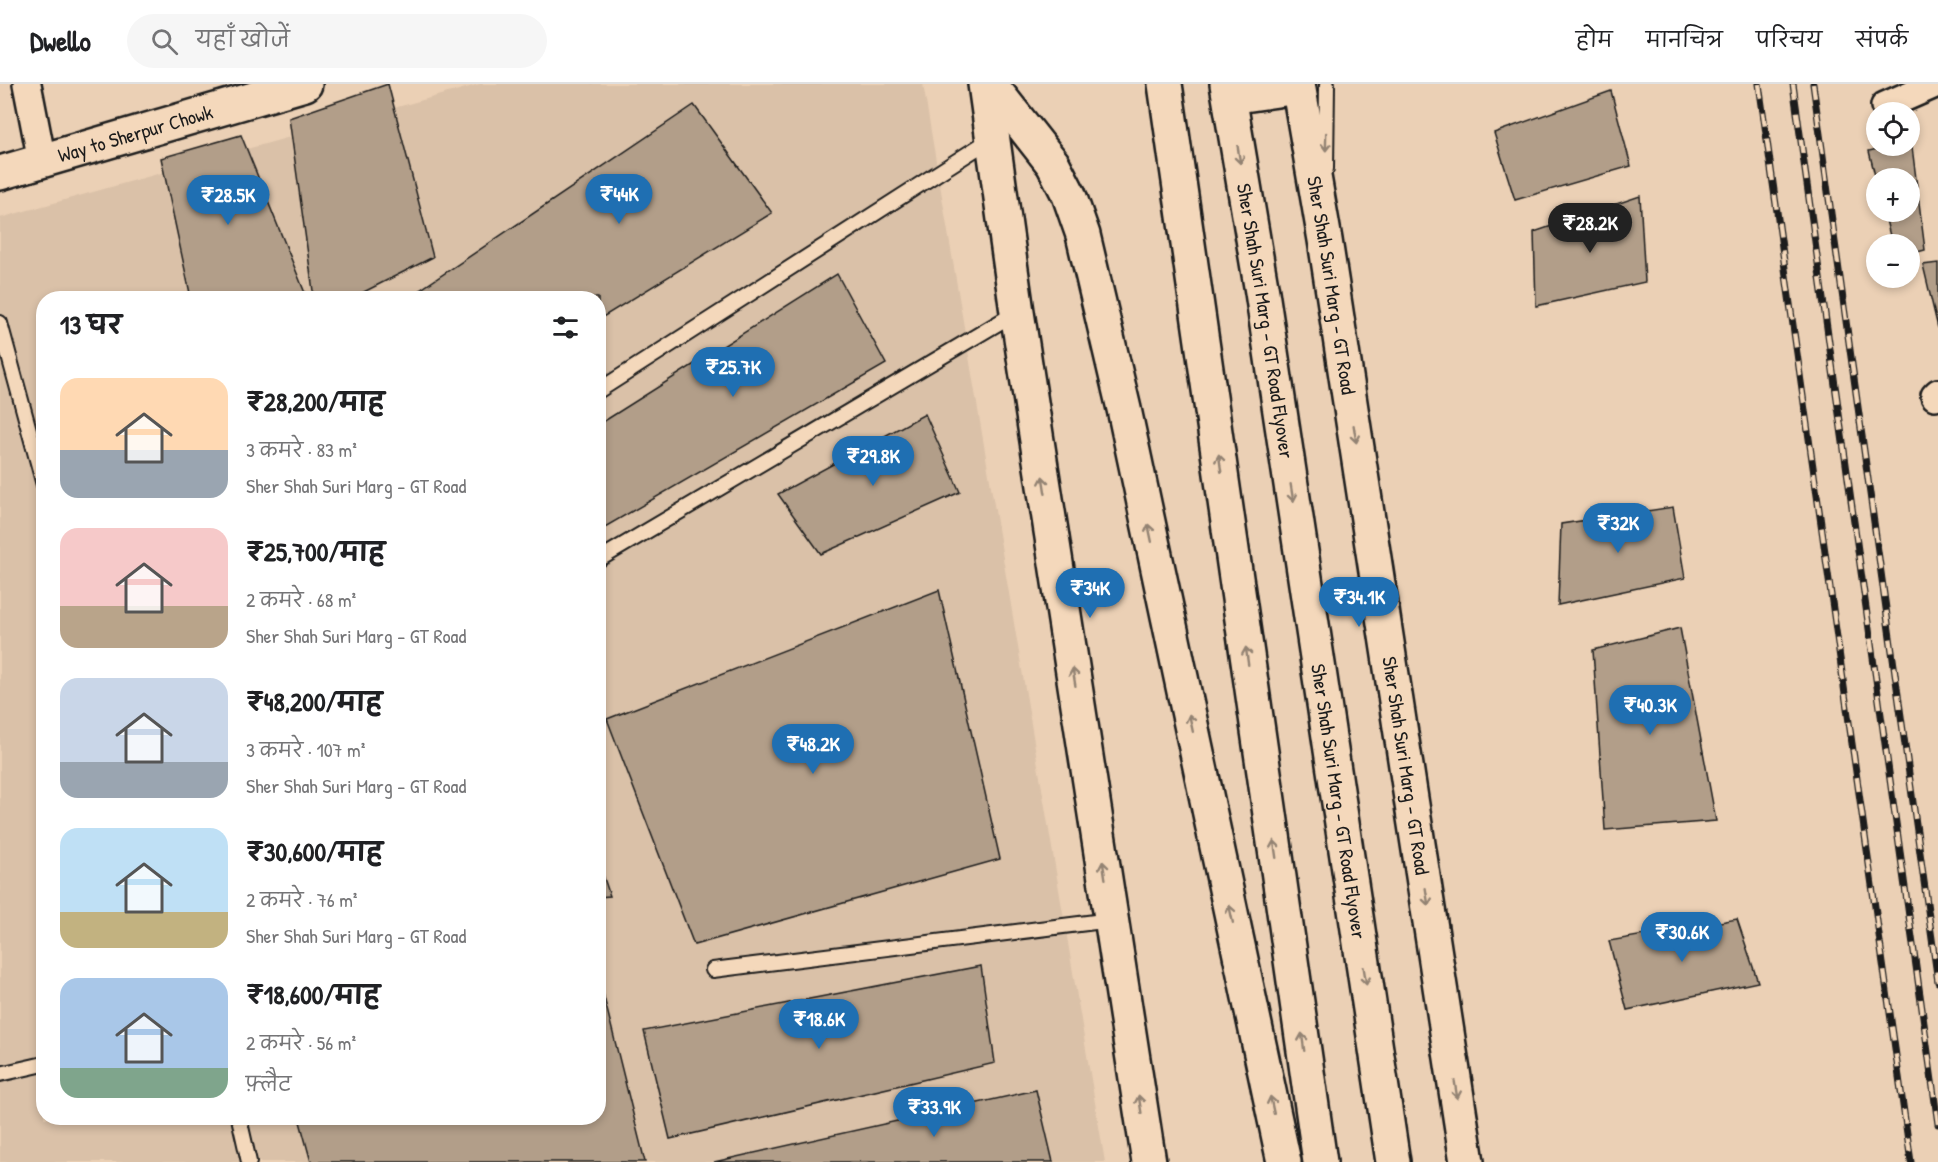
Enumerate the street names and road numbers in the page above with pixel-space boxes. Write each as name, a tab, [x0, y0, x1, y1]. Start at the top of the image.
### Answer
street label: Way to Sherpur Chowk	[55, 98, 216, 168]
street label: Sher Shah Suri Marg - GT Road	[1301, 174, 1363, 396]
street label: Sher Shah Suri Marg - GT Road Flyover	[1231, 181, 1301, 460]
street label: Sher Shah Suri Marg - GT Road	[1376, 654, 1437, 877]
street label: Sher Shah Suri Marg - GT Road Flyover	[1305, 662, 1373, 941]

